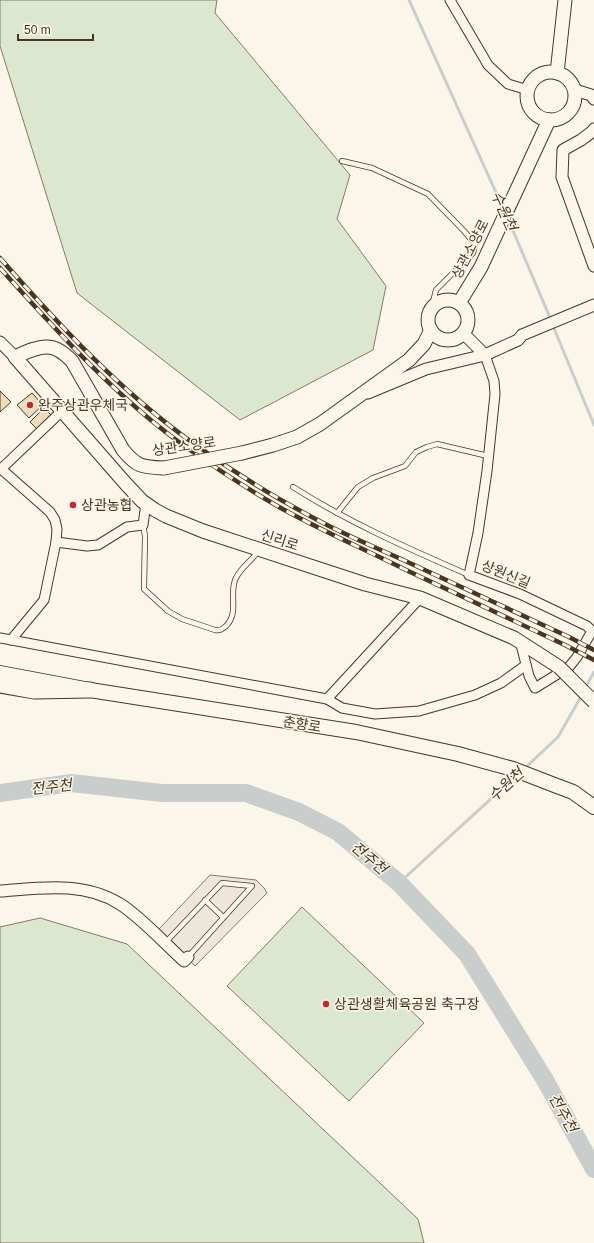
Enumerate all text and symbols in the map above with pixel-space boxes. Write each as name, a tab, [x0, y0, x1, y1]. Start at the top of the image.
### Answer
scale bar	[18, 16, 93, 42]
text: 50 m	[24, 23, 51, 37]
water label: 수원천	[488, 188, 522, 235]
street label: 상관소양로	[448, 217, 492, 281]
place label: 완주상관우체국	[38, 397, 128, 413]
marker: 완주상관우체국	[25, 400, 35, 410]
street label: 상관소양로	[151, 434, 217, 458]
place label: 상관농협	[81, 497, 133, 513]
marker: 상관농협	[68, 500, 78, 510]
street label: 신리로	[259, 526, 301, 554]
street label: 상원신길	[479, 557, 533, 591]
street label: 춘향로	[282, 713, 322, 735]
water label: 수원천	[485, 763, 528, 805]
water label: 전주천	[29, 776, 75, 797]
water label: 전주천	[348, 838, 392, 879]
place label: 상관생활체육공원 축구장	[334, 996, 480, 1012]
marker: 상관생활체육공원 축구장	[321, 999, 331, 1009]
water label: 전주천	[546, 1091, 582, 1137]

